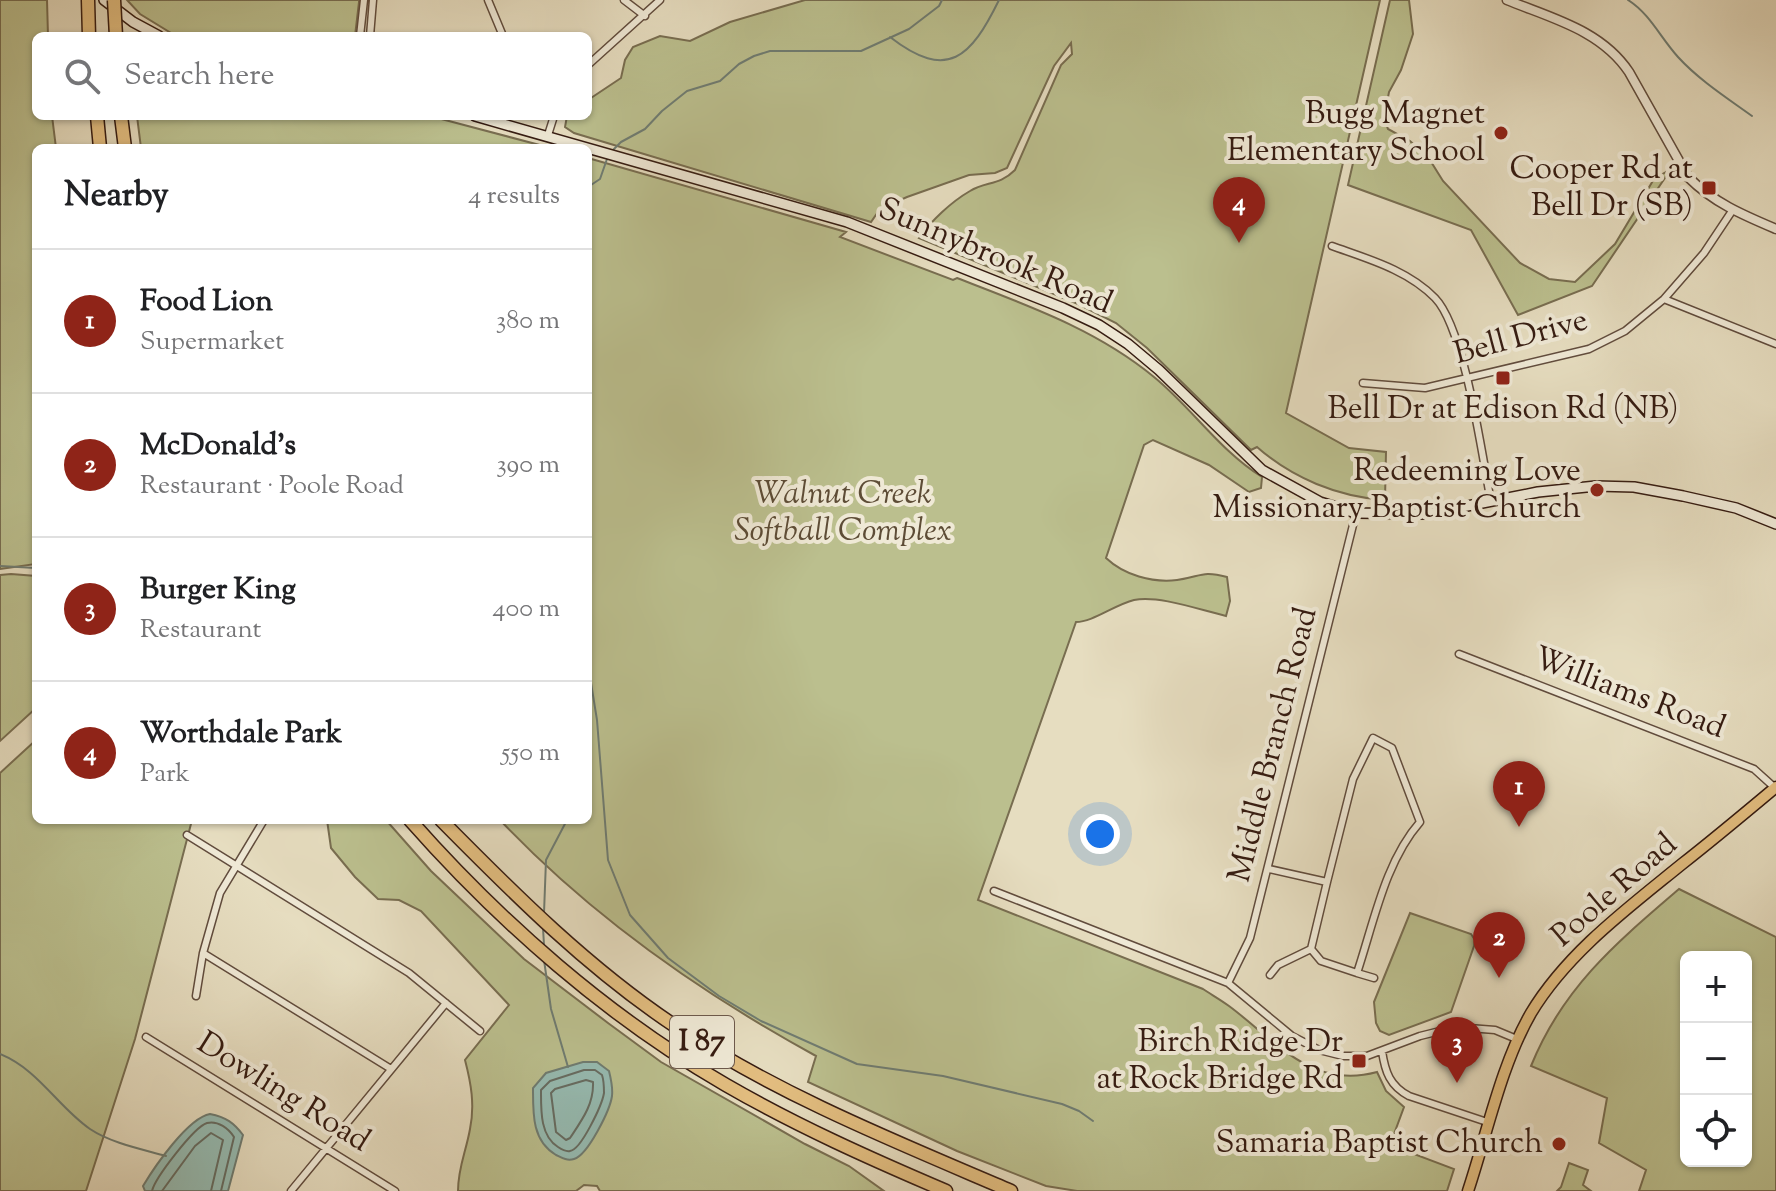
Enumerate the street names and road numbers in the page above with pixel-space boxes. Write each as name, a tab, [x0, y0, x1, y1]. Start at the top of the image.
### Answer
street label: Sunnybrook Road	[871, 187, 1119, 327]
street label: Bell Drive	[1449, 298, 1593, 378]
street label: Middle Branch Road	[1218, 603, 1330, 887]
street label: Williams Road	[1526, 636, 1732, 752]
street label: Poole Road	[1542, 823, 1688, 959]
road number: I 87	[670, 1016, 734, 1068]
street label: Dowling Road	[187, 1021, 379, 1165]

